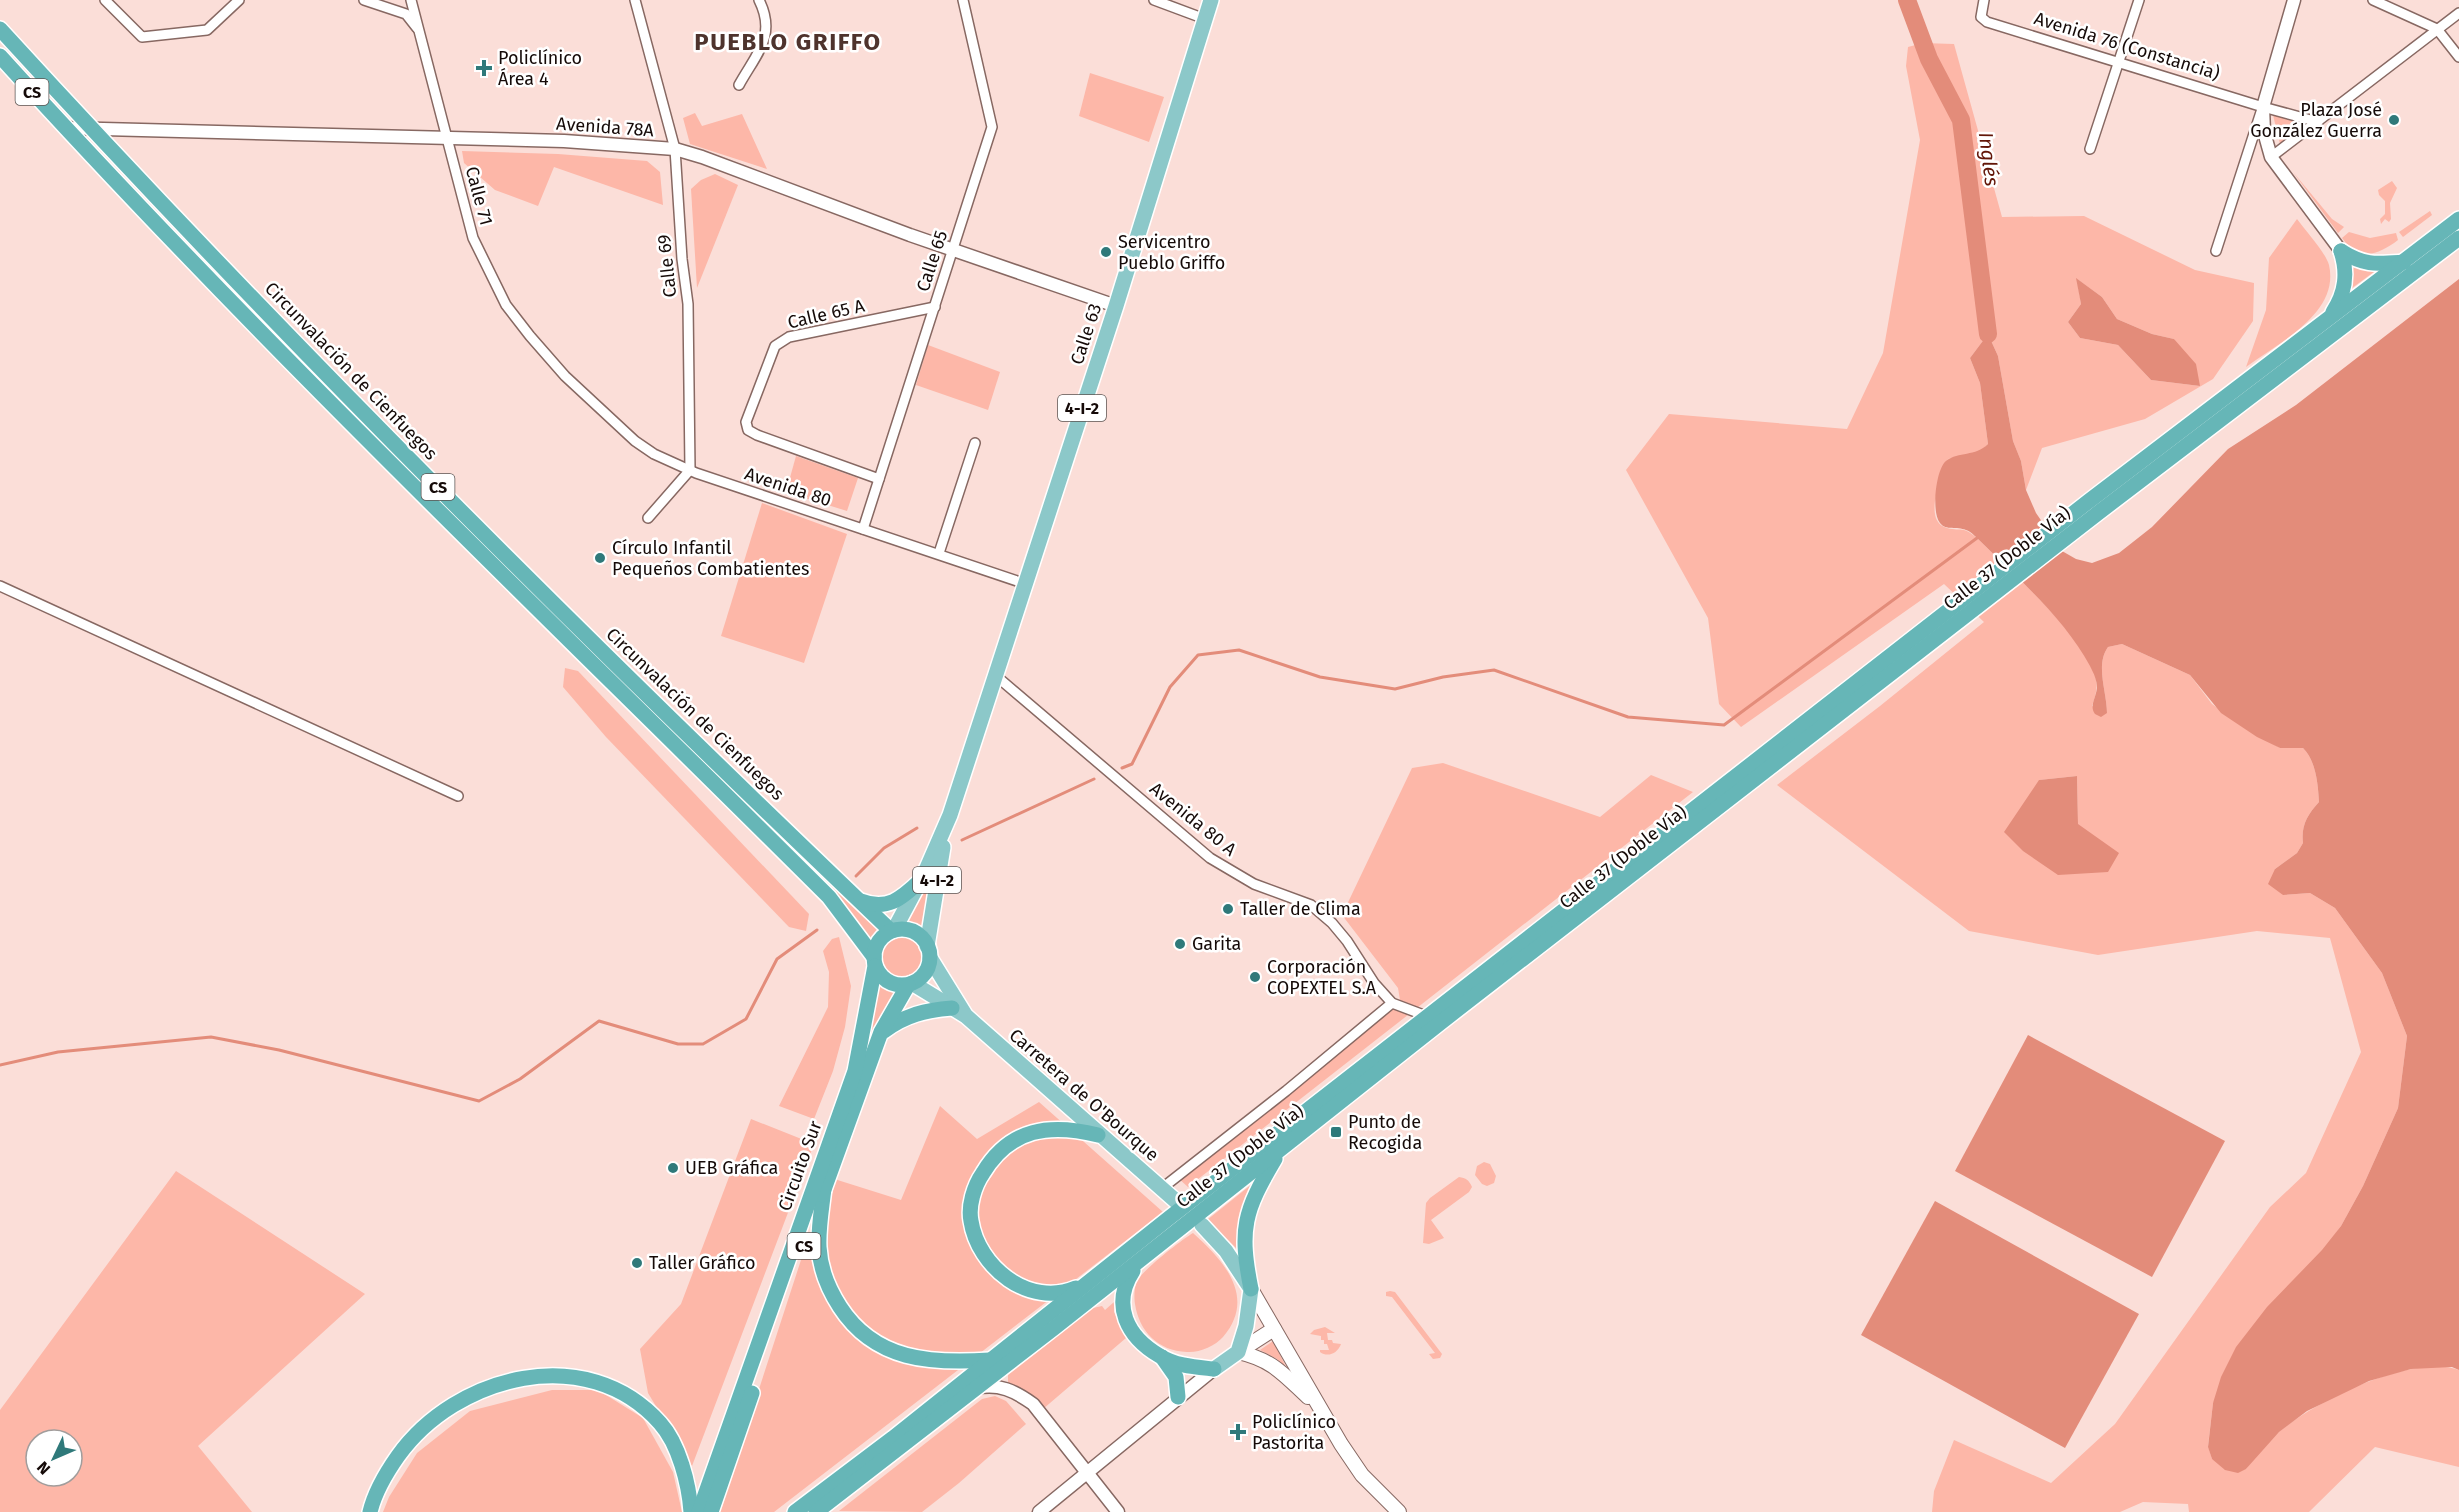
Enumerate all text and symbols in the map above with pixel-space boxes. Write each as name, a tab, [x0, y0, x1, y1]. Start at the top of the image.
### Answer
street label: Avenida 76 (Constancia)	[2032, 7, 2223, 85]
district label: PUEBLO GRIFFO	[694, 28, 882, 56]
place label: Policlínico Área 4	[498, 47, 582, 90]
marker: Policlínico Área 4	[475, 59, 493, 77]
road number: CS	[15, 79, 48, 105]
place label: Plaza José González Guerra	[2250, 99, 2382, 142]
street label: Avenida 78A	[555, 113, 655, 141]
marker: Plaza José González Guerra	[2387, 113, 2401, 127]
water label: Inglés	[1974, 131, 2004, 187]
street label: Calle 71	[461, 164, 497, 228]
street label: Calle 65	[912, 228, 952, 294]
place label: Servicentro Pueblo Griffo	[1118, 231, 1225, 274]
street label: Calle 69	[653, 233, 681, 299]
marker: Servicentro Pueblo Griffo	[1099, 245, 1113, 259]
street label: Circunvalación de Cienfuegos	[260, 277, 442, 465]
street label: Calle 65 A	[785, 294, 867, 334]
street label: Calle 63	[1066, 301, 1106, 367]
road number: 4-I-2	[1058, 395, 1106, 421]
street label: Avenida 80	[742, 463, 834, 511]
road number: CS	[422, 474, 454, 500]
street label: Calle 37 (Doble Vía)	[1939, 501, 2075, 615]
place label: Círculo Infantil Pequeños Combatientes	[612, 537, 809, 580]
marker: Círculo Infantil Pequeños Combatientes	[593, 551, 607, 565]
street label: Circunvalación de Cienfuegos	[601, 623, 789, 805]
street label: Avenida 80 A	[1145, 777, 1241, 861]
street label: Calle 37 (Doble Vía)	[1555, 800, 1691, 914]
road number: 4-I-2	[913, 867, 961, 893]
place label: Taller de Clima	[1240, 898, 1361, 920]
marker: Taller de Clima	[1221, 902, 1235, 916]
place label: Garita	[1192, 933, 1241, 955]
marker: Garita	[1173, 937, 1187, 951]
place label: Corporación COPEXTEL S.A	[1267, 956, 1377, 999]
marker: Corporación COPEXTEL S.A	[1248, 970, 1262, 984]
street label: Carretera de O'Bourque	[1005, 1024, 1163, 1166]
street label: Calle 37 (Doble Vía)	[1172, 1099, 1308, 1213]
place label: Punto de Recogida	[1348, 1111, 1422, 1154]
street label: Circuito Sur	[774, 1118, 826, 1214]
marker: Punto de Recogida	[1329, 1125, 1343, 1139]
place label: UEB Gráfica	[685, 1157, 778, 1179]
marker: UEB Gráfica	[666, 1161, 680, 1175]
road number: CS	[788, 1233, 820, 1259]
place label: Taller Gráfico	[649, 1252, 756, 1274]
marker: Taller Gráfico	[630, 1256, 644, 1270]
place label: Policlínico Pastorita	[1252, 1411, 1336, 1454]
marker: Policlínico Pastorita	[1229, 1423, 1247, 1441]
north arrow	[24, 1428, 84, 1488]
text: N	[33, 1458, 54, 1478]

